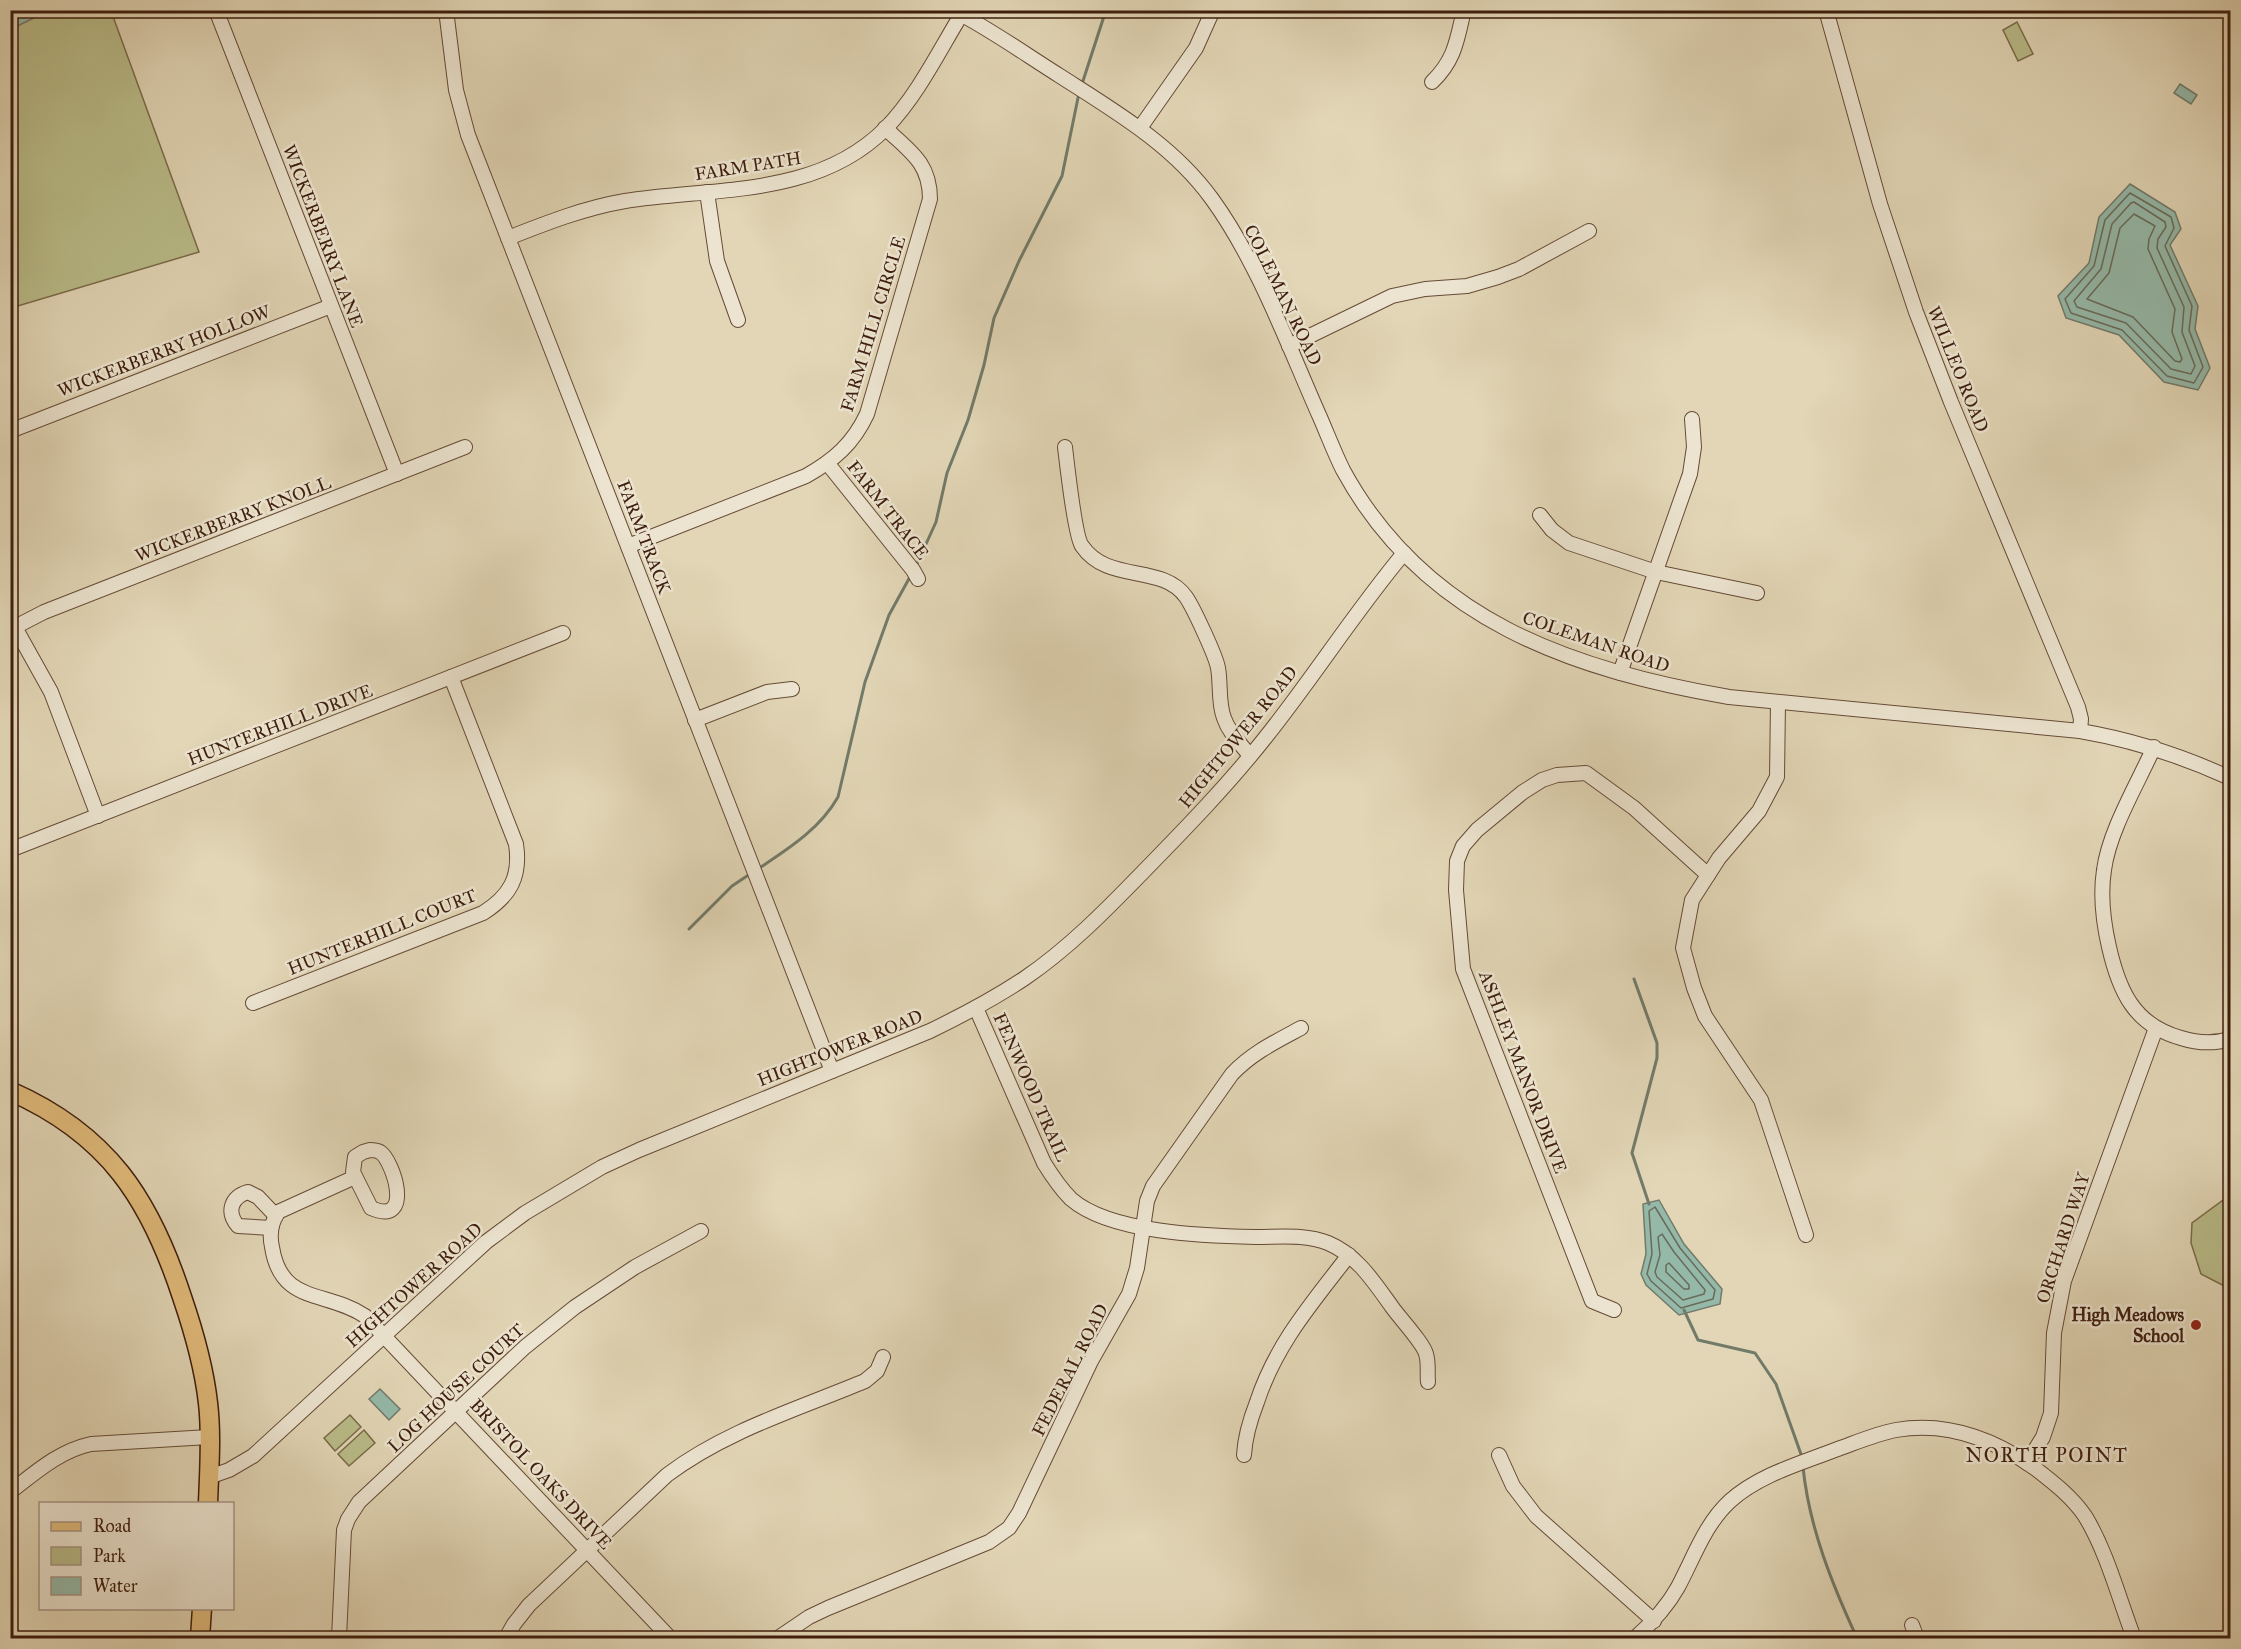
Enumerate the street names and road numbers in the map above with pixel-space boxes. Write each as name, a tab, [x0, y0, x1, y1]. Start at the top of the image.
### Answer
street label: WICKERBERRY LANE	[278, 141, 368, 331]
street label: FARM PATH	[693, 147, 803, 185]
street label: COLEMAN ROAD	[1239, 221, 1327, 369]
street label: FARM HILL CIRCLE	[836, 233, 910, 415]
street label: WICKERBERRY HOLLOW	[55, 300, 274, 402]
street label: WILLEO ROAD	[1923, 303, 1993, 435]
street label: FARM TRACE	[842, 456, 934, 564]
street label: WICKERBERRY KNOLL	[132, 471, 335, 567]
street label: FARM TRACK	[612, 477, 676, 598]
street label: COLEMAN ROAD	[1520, 607, 1672, 677]
street label: HIGHTOWER ROAD	[1174, 662, 1302, 812]
street label: HUNTERHILL DRIVE	[184, 679, 376, 770]
street label: HUNTERHILL COURT	[284, 884, 480, 980]
street label: ASHLEY MANOR DRIVE	[1474, 967, 1572, 1176]
street label: HIGHTOWER ROAD	[754, 1005, 926, 1091]
street label: FENWOOD TRAIL	[988, 1009, 1074, 1165]
street label: ORCHARD WAY	[2032, 1169, 2095, 1306]
street label: HIGHTOWER ROAD	[341, 1218, 487, 1352]
street label: FEDERAL ROAD	[1027, 1300, 1113, 1440]
street label: LOG HOUSE COURT	[383, 1319, 529, 1457]
street label: BRISTOL OAKS DRIVE	[465, 1394, 617, 1554]

